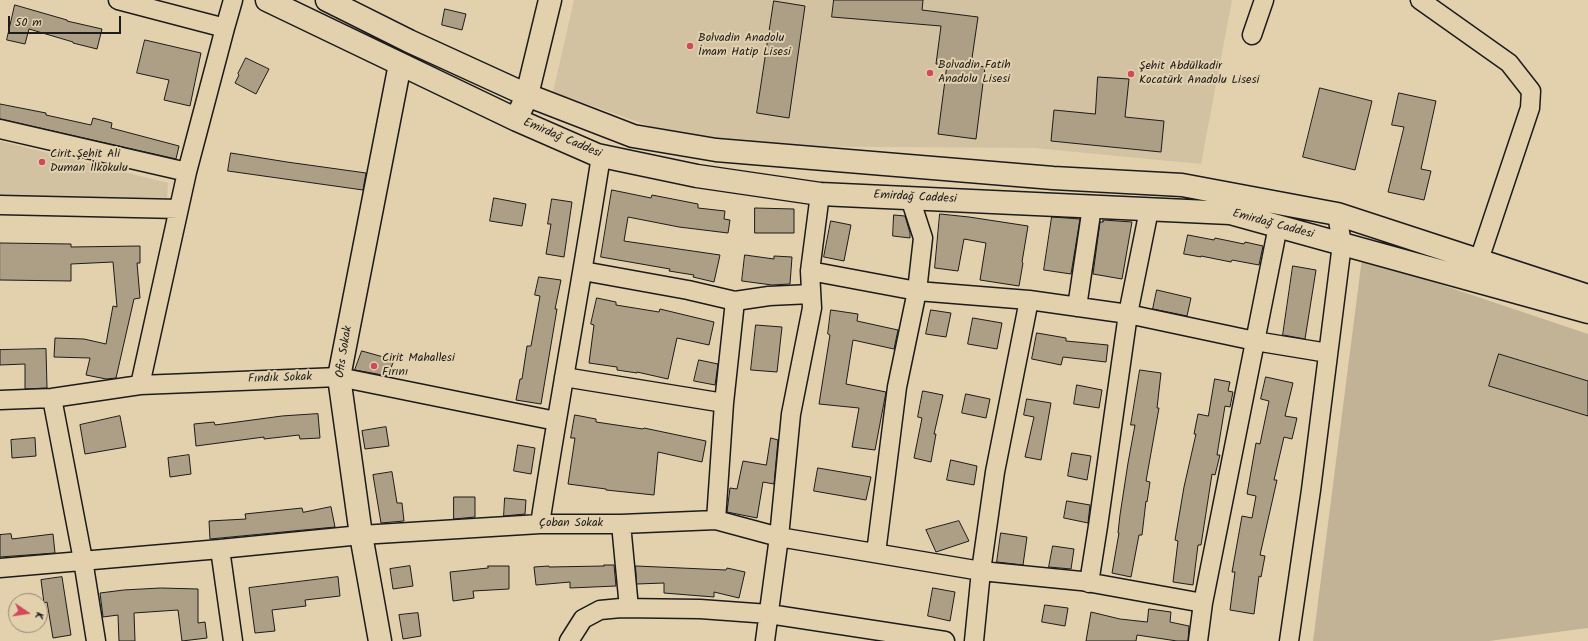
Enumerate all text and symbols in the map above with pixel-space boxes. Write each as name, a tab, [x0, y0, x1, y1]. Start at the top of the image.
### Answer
scale bar	[10, 8, 123, 34]
text: 50 m	[15, 13, 42, 32]
place label: Bolvadin Anadolu İmam Hatip Lisesi	[698, 32, 791, 60]
marker: Bolvadin Anadolu İmam Hatip Lisesi	[685, 41, 695, 51]
place label: Bolvadin Fatih Anadolu Lisesi	[938, 59, 1011, 87]
place label: Şehit Abdülkadir Kocatürk Anadolu Lisesi	[1139, 60, 1259, 88]
marker: Bolvadin Fatih Anadolu Lisesi	[925, 68, 935, 78]
marker: Şehit Abdülkadir Kocatürk Anadolu Lisesi	[1126, 69, 1136, 79]
street label: Emirdağ Caddesi	[521, 116, 603, 162]
place label: Cirit Şehit Ali Duman İlkokulu	[50, 148, 128, 176]
marker: Cirit Şehit Ali Duman İlkokulu	[37, 157, 47, 167]
street label: Emirdağ Caddesi	[873, 189, 957, 207]
street label: Emirdağ Caddesi	[1231, 207, 1315, 243]
street label: Ofis Sokak	[334, 325, 356, 379]
place label: Cirit Mahallesi Fırını	[382, 352, 455, 380]
marker: Cirit Mahallesi Fırını	[369, 361, 379, 371]
street label: Fındık Sokak	[248, 371, 312, 387]
street label: Çoban Sokak	[539, 517, 603, 531]
north arrow	[8, 593, 48, 633]
text: K	[29, 610, 48, 621]

